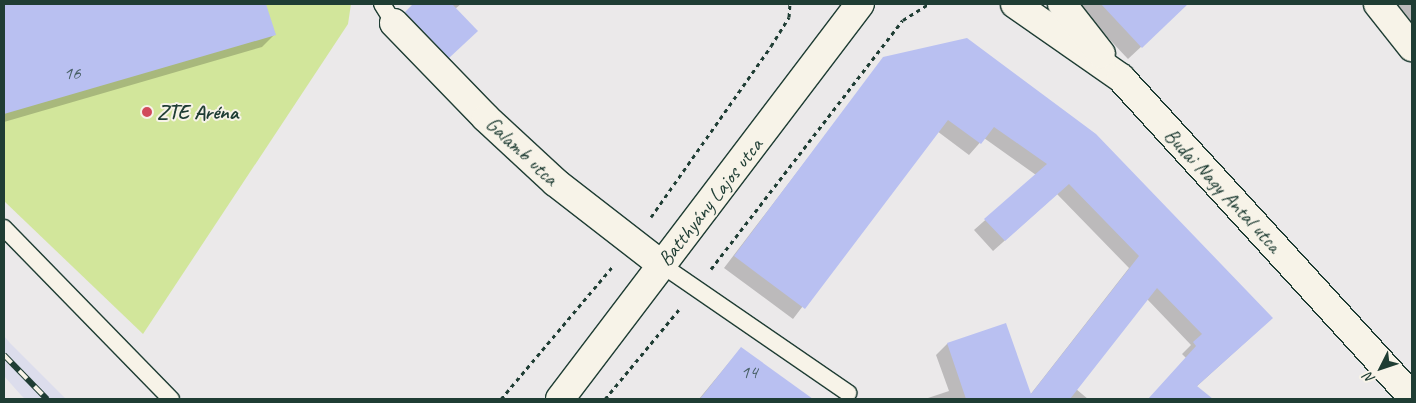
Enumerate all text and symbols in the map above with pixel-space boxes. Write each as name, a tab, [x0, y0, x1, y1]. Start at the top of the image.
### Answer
house number: 16	[63, 63, 81, 85]
place label: ZTE Aréna	[157, 99, 238, 125]
marker: ZTE Aréna	[141, 106, 153, 118]
street label: Galamb utca	[481, 111, 563, 191]
street label: Budai Nagy Antal utca	[1159, 123, 1287, 257]
street label: Batthyány Lajos utca	[653, 134, 767, 270]
north arrow	[1356, 343, 1406, 393]
house number: 14	[740, 362, 758, 384]
text: N	[1360, 369, 1379, 387]

